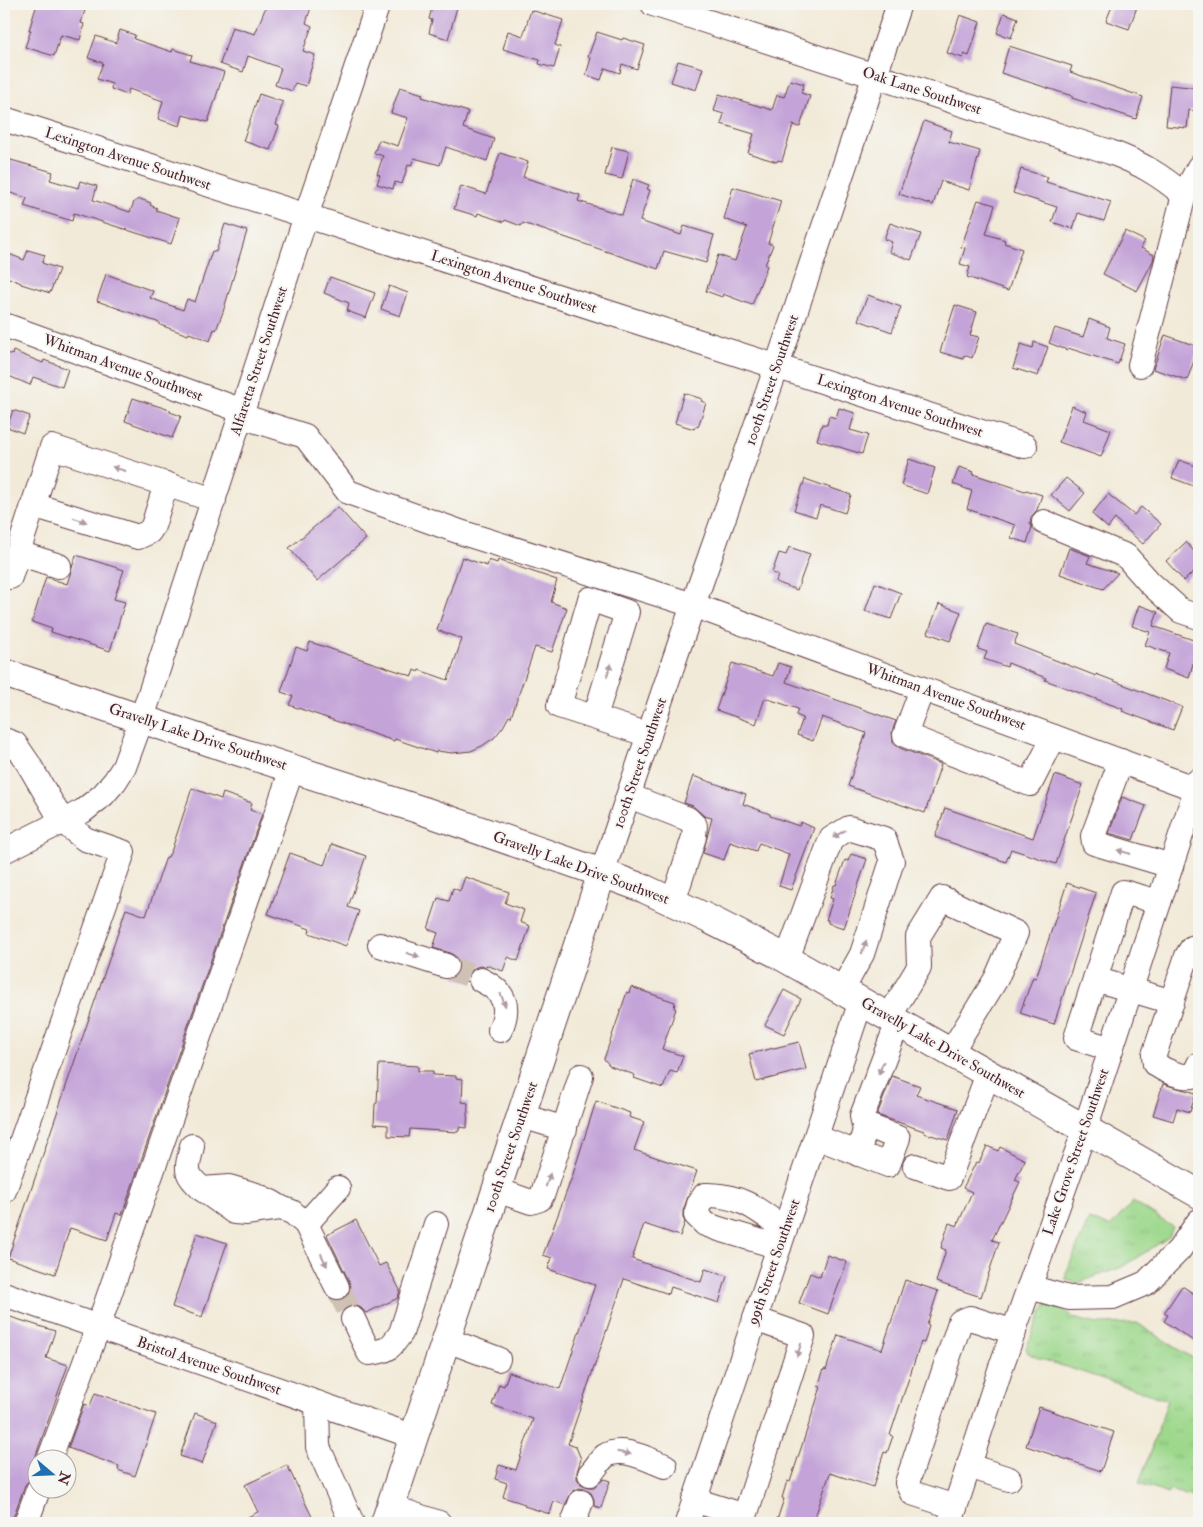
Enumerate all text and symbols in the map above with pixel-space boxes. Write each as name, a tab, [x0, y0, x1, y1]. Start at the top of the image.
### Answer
street label: Oak Lane Southwest	[860, 63, 984, 119]
street label: Lexington Avenue Southwest	[42, 123, 214, 195]
street label: Lexington Avenue Southwest	[428, 246, 600, 318]
street label: Alfaretta Street Southwest	[226, 284, 292, 439]
street label: 100th Street Southwest	[741, 312, 803, 448]
street label: Whitman Avenue Southwest	[40, 330, 206, 406]
street label: Lexington Avenue Southwest	[814, 370, 986, 442]
one-way arrow	[111, 465, 126, 473]
one-way arrow	[72, 516, 87, 524]
street label: Whitman Avenue Southwest	[863, 659, 1029, 735]
one-way arrow	[606, 663, 614, 678]
street label: 100th Street Southwest	[609, 695, 671, 831]
street label: Gravelly Lake Drive Southwest	[106, 699, 290, 775]
street label: Gravelly Lake Drive Southwest	[490, 827, 672, 909]
one-way arrow	[832, 830, 845, 839]
one-way arrow	[1117, 848, 1132, 856]
one-way arrow	[861, 939, 868, 954]
one-way arrow	[405, 952, 420, 960]
one-way arrow	[499, 993, 507, 1008]
street label: Gravelly Lake Drive Southwest	[858, 993, 1029, 1103]
one-way arrow	[876, 1060, 884, 1075]
street label: Lake Grove Street Southwest	[1039, 1066, 1114, 1238]
street label: 100th Street Southwest	[480, 1079, 542, 1215]
one-way arrow	[544, 1172, 552, 1187]
street label: 99th Street Southwest	[743, 1196, 804, 1328]
one-way arrow	[319, 1252, 328, 1267]
street label: Bristol Avenue Southwest	[134, 1332, 284, 1400]
one-way arrow	[795, 1343, 803, 1358]
north arrow	[28, 1450, 78, 1500]
one-way arrow	[617, 1450, 633, 1458]
text: N	[54, 1468, 74, 1487]

